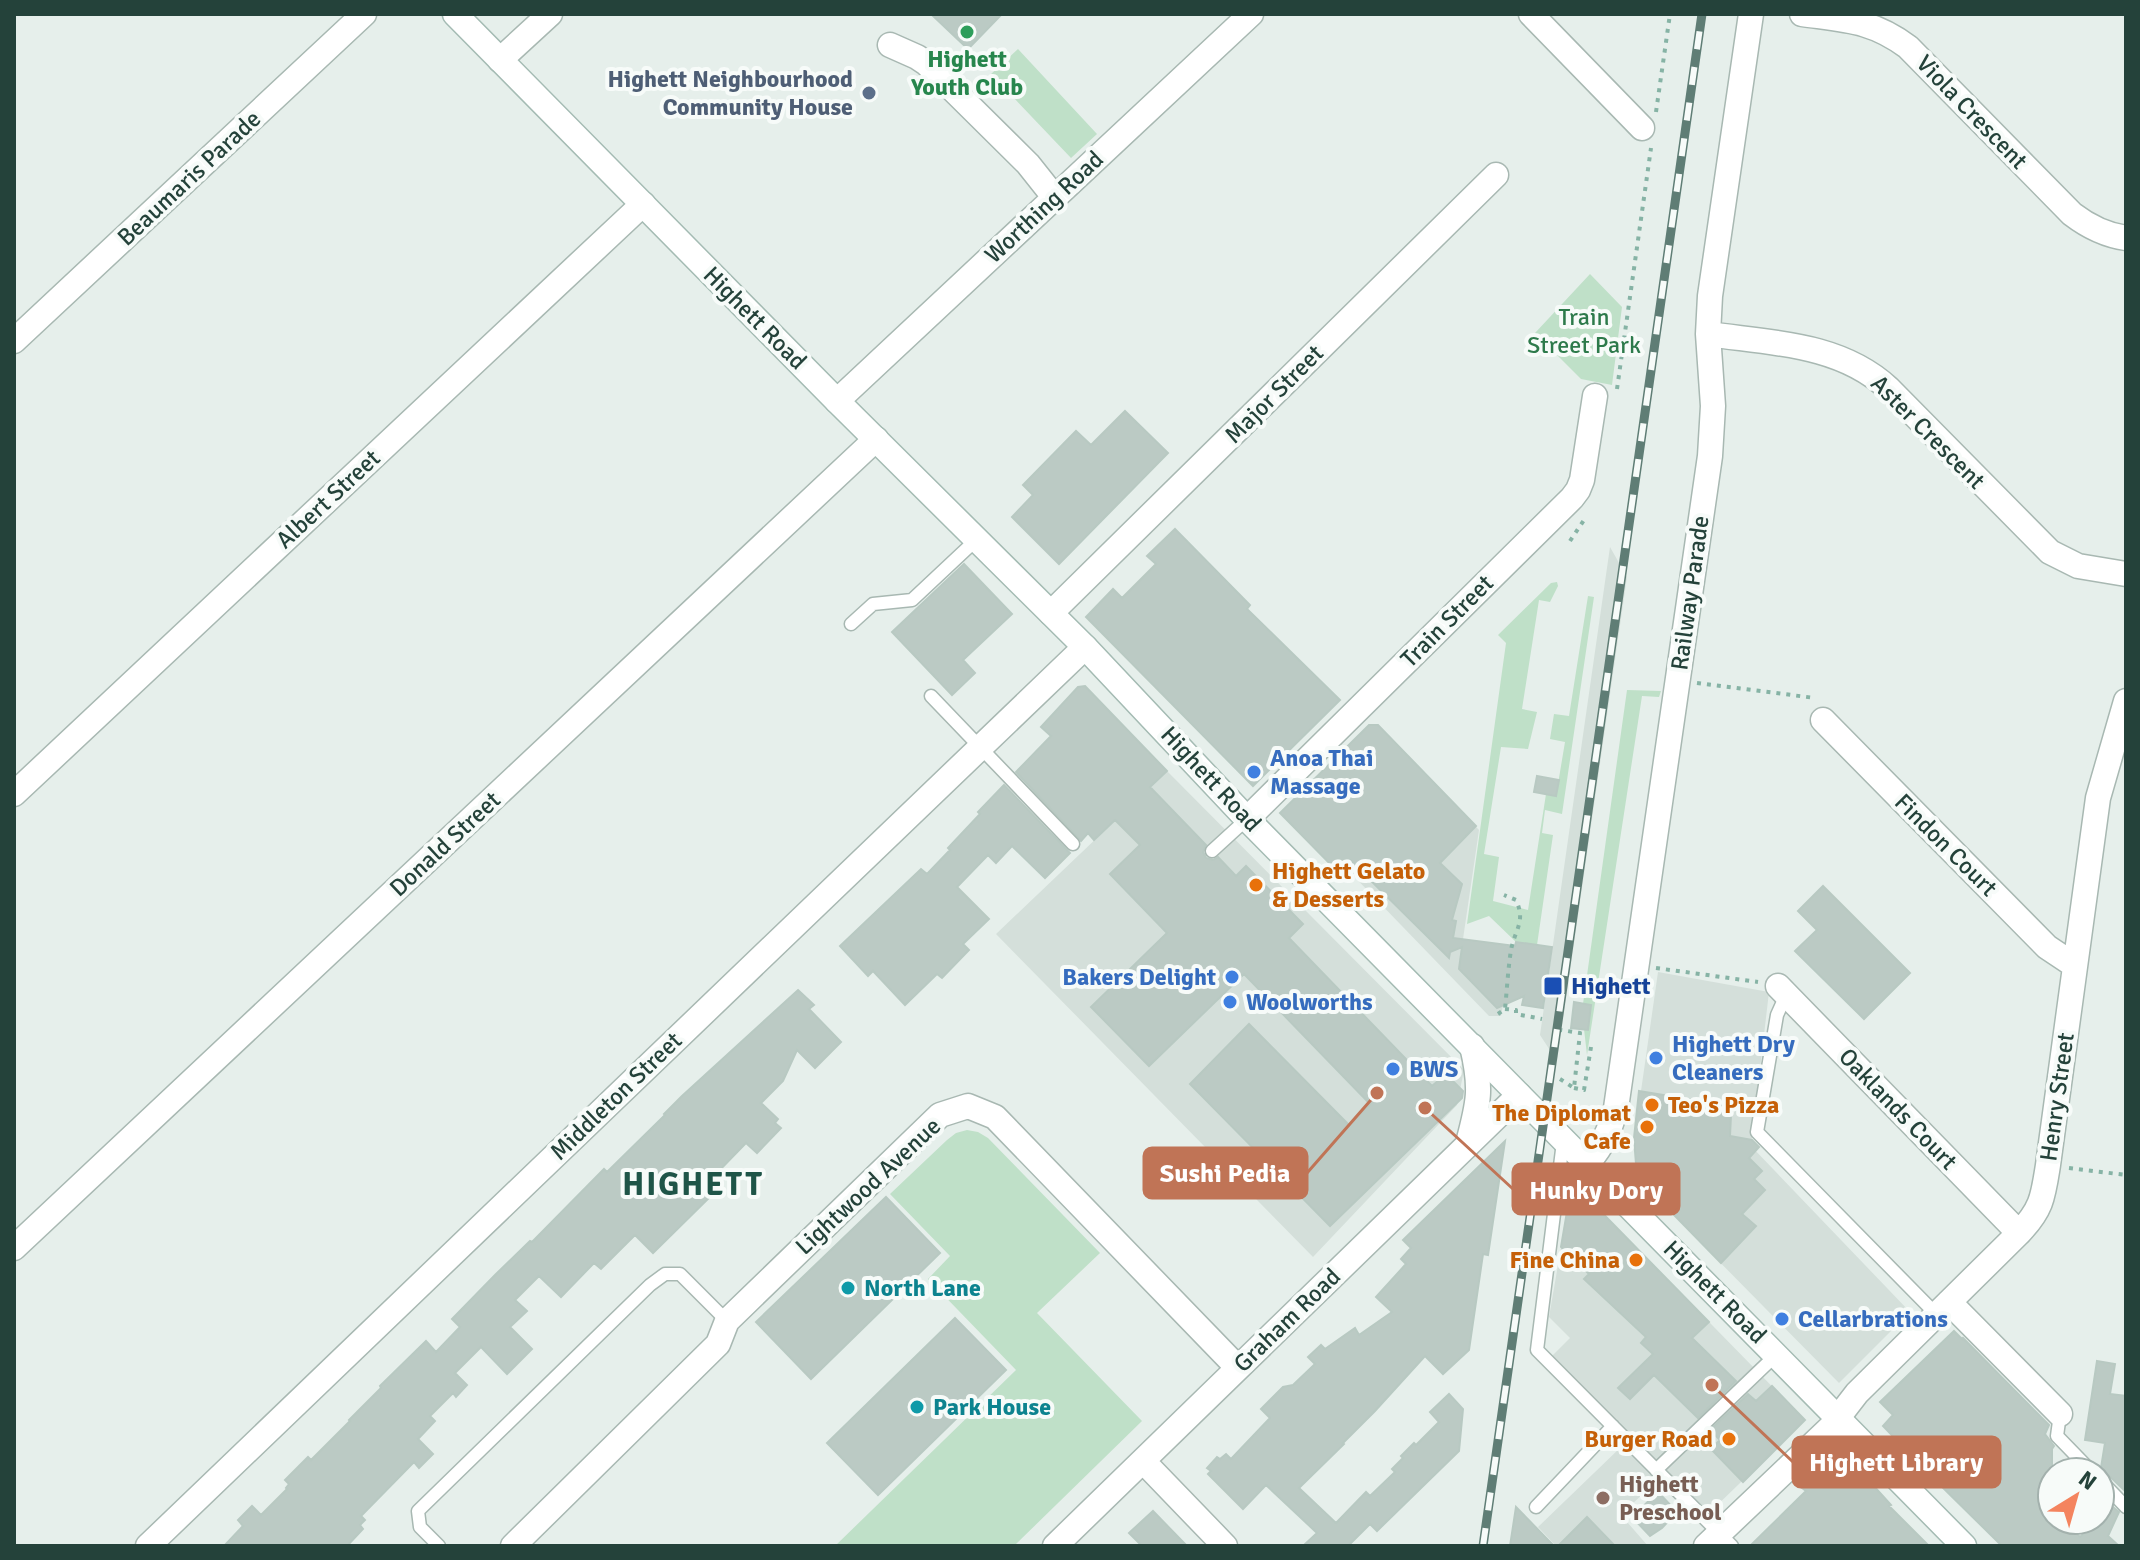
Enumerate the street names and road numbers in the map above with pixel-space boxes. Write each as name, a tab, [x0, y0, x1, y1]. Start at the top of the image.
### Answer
street label: Viola Crescent	[1910, 49, 2034, 175]
street label: Beaumaris Parade	[111, 104, 267, 252]
street label: Worthing Road	[978, 144, 1110, 270]
street label: Highett Road	[697, 260, 813, 376]
street label: Major Street	[1218, 338, 1330, 450]
street label: Aster Crescent	[1865, 369, 1991, 495]
street label: Albert Street	[270, 443, 386, 555]
street label: Railway Parade	[1664, 514, 1716, 672]
street label: Train Street	[1394, 568, 1500, 674]
street label: Highett Road	[1154, 720, 1268, 838]
street label: Donald Street	[383, 785, 507, 903]
street label: Findon Court	[1888, 787, 2004, 903]
street label: Middleton Street	[544, 1026, 688, 1166]
street label: Henry Street	[2033, 1031, 2081, 1163]
street label: Oaklands Court	[1832, 1042, 1964, 1176]
street label: Lightwood Avenue	[789, 1111, 947, 1261]
street label: Highett Road	[1657, 1234, 1773, 1350]
street label: Graham Road	[1227, 1262, 1347, 1378]

